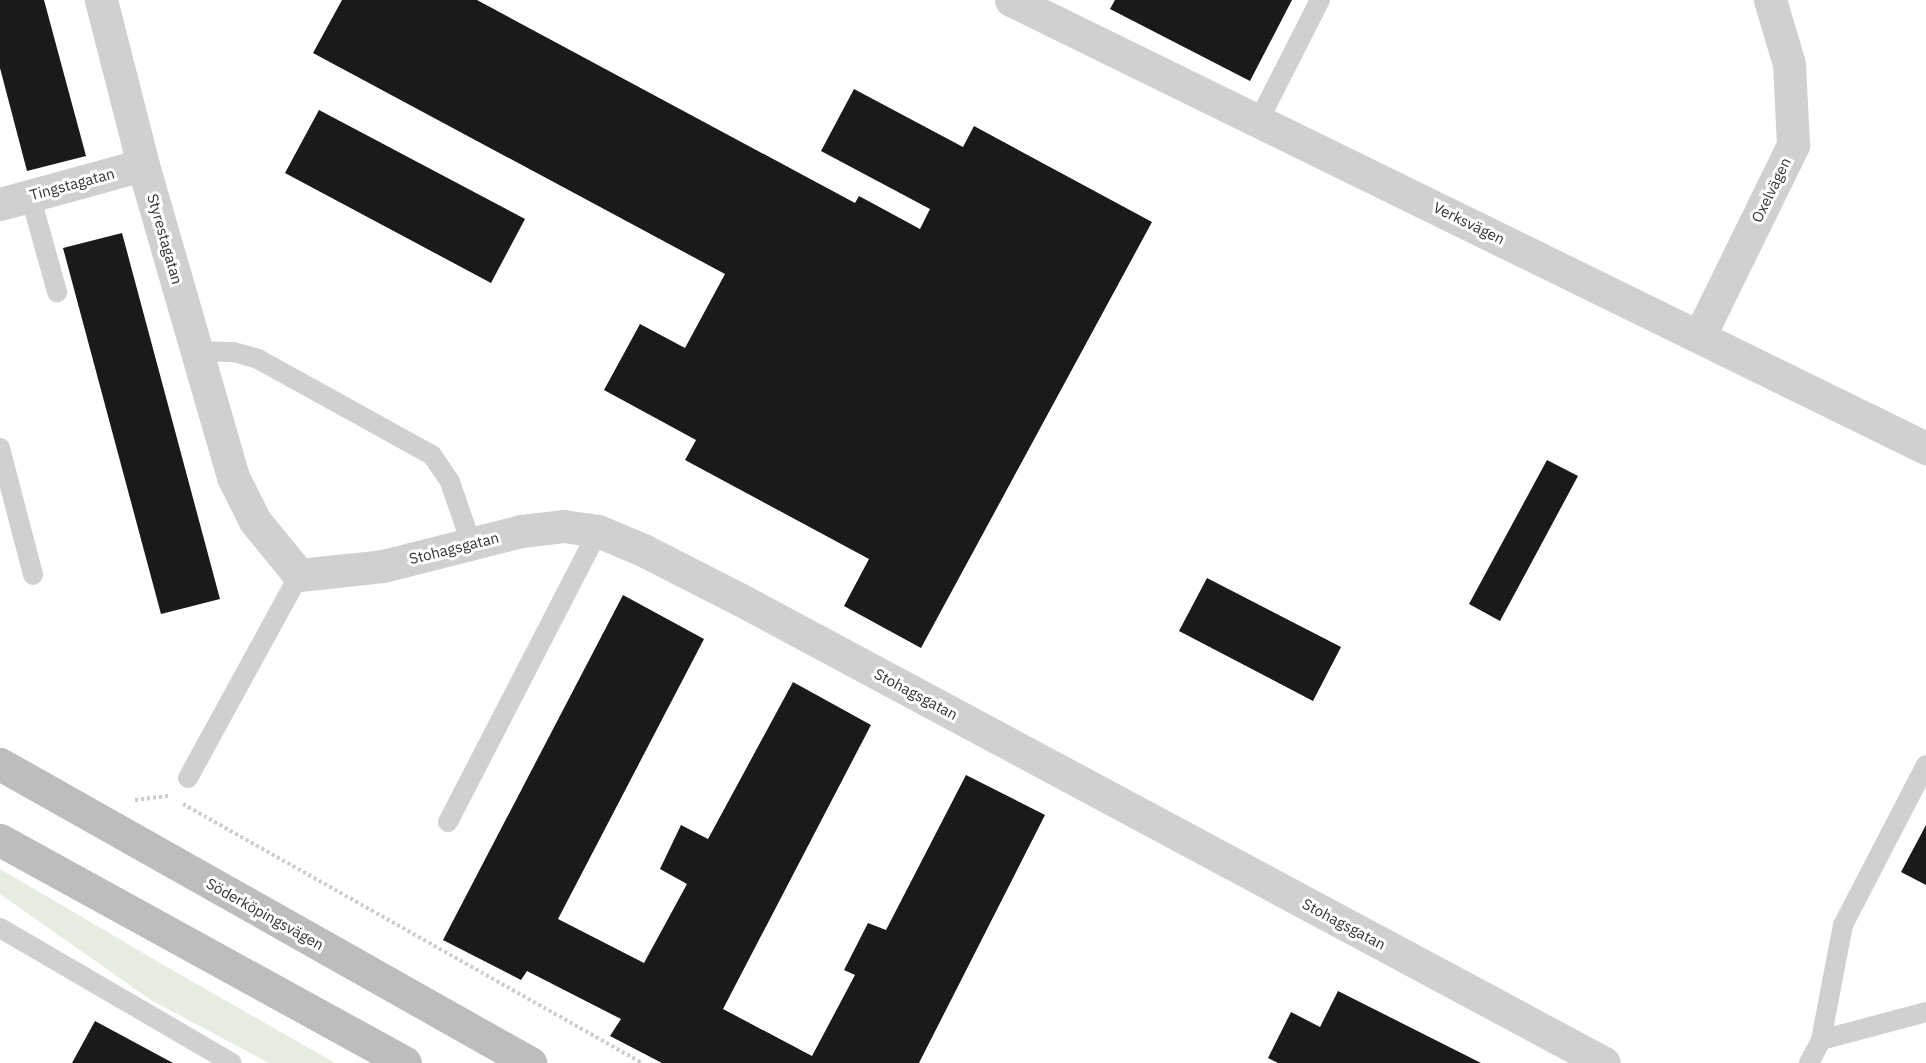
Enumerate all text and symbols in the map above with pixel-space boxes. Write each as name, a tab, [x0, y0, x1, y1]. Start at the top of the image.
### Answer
street label: Oxelvägen	[1748, 155, 1794, 225]
street label: Tingstagatan	[28, 164, 116, 204]
street label: Styrestagatan	[143, 192, 187, 286]
street label: Verksvägen	[1430, 198, 1508, 248]
street label: Stohagsgatan	[407, 528, 501, 568]
street label: Stohagsgatan	[871, 665, 961, 723]
street label: Söderköpingsvägen	[203, 874, 327, 954]
street label: Stohagsgatan	[1299, 895, 1389, 953]

